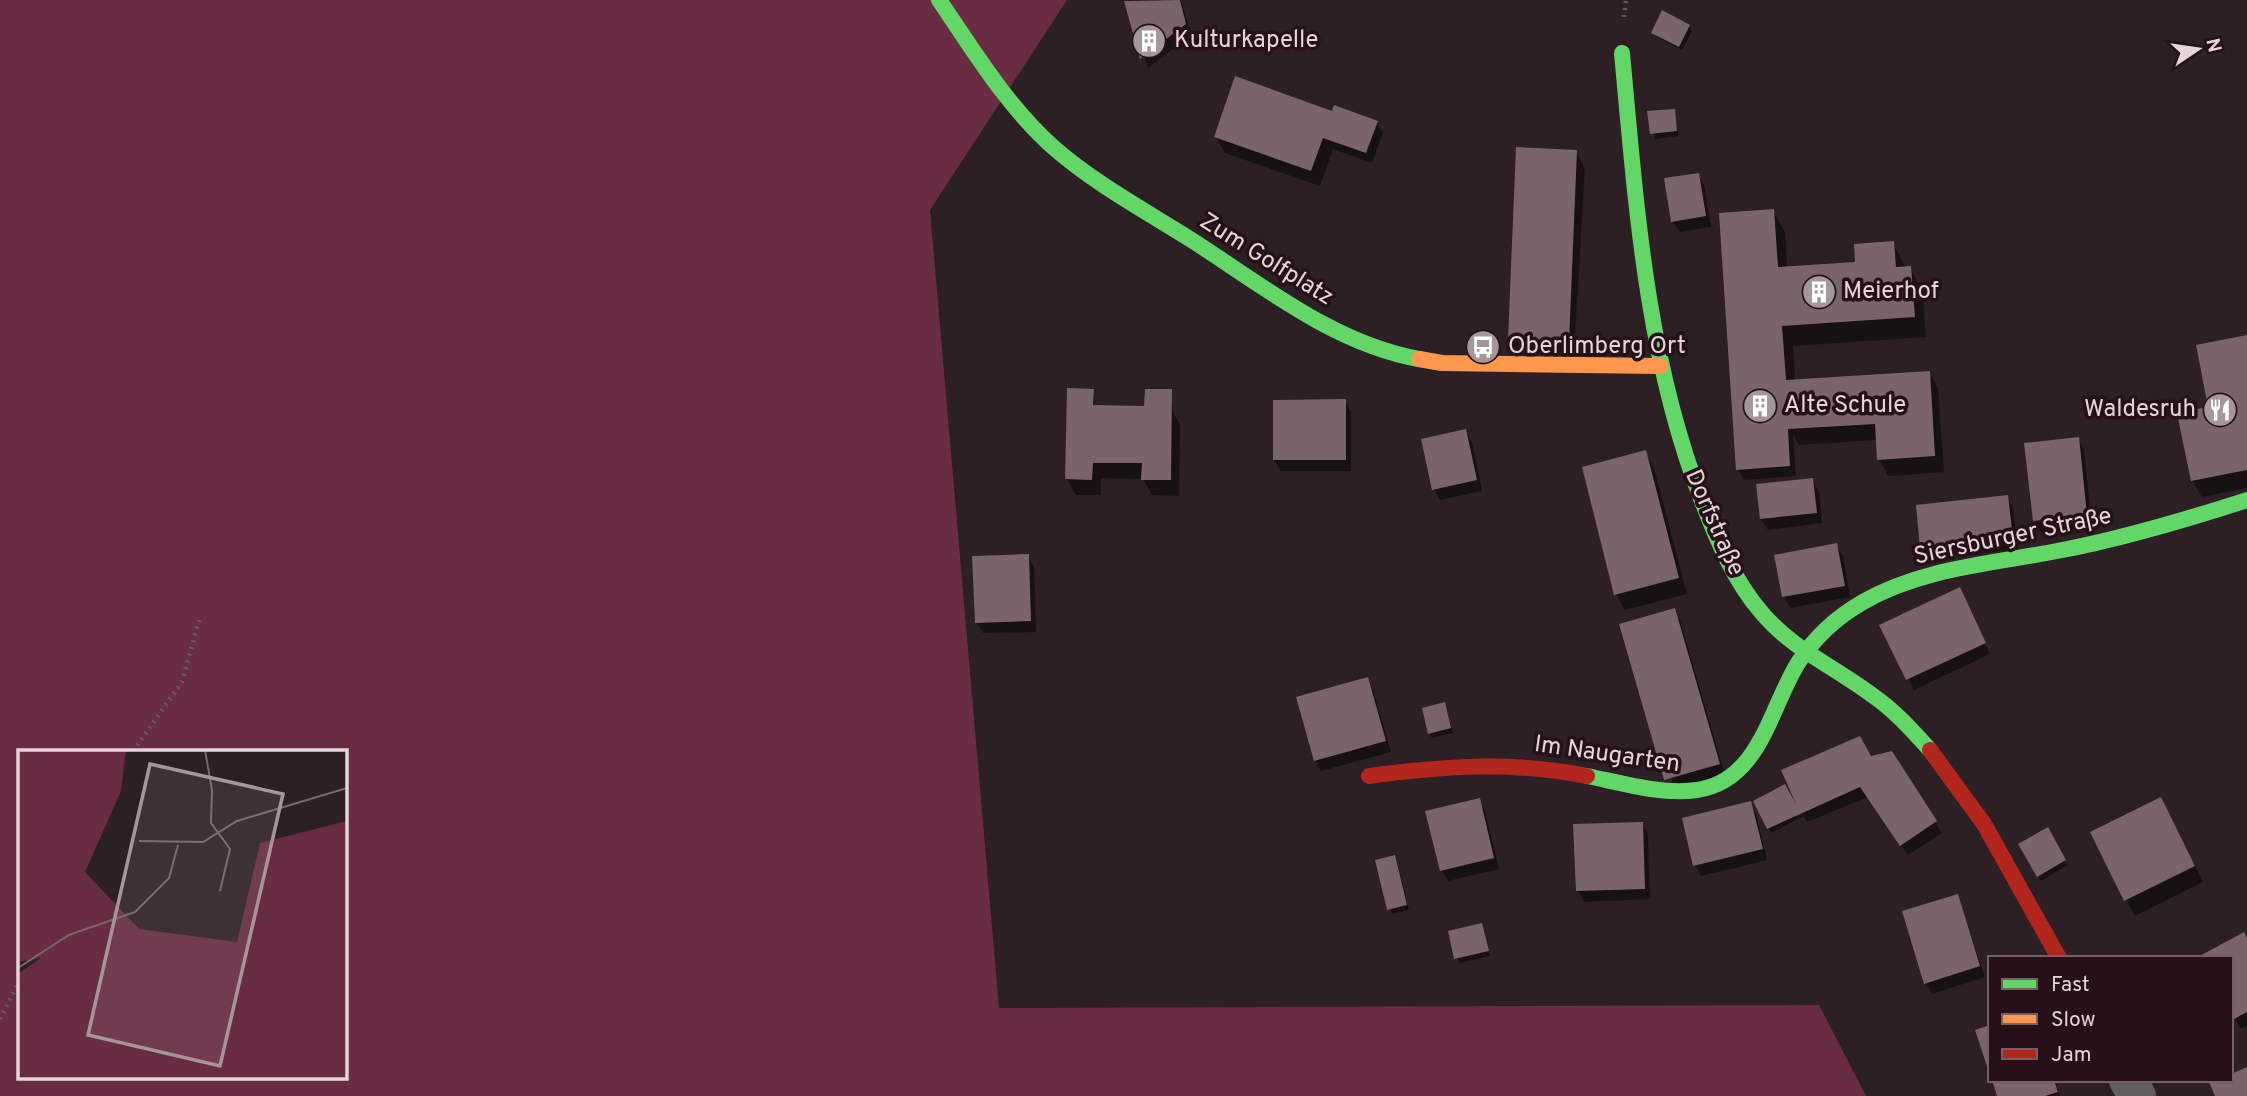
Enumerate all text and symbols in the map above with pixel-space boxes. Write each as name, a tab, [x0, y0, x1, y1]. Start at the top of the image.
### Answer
north arrow	[2163, 14, 2233, 84]
building icon: Kulturkapelle	[1130, 22, 1168, 60]
place label: Kulturkapelle	[1174, 26, 1318, 56]
text: N	[2199, 36, 2226, 55]
street label: Zum Golfplatz	[1193, 207, 1339, 313]
building icon: Meierhof	[1800, 273, 1838, 311]
place label: Meierhof	[1843, 277, 1939, 307]
bus stop icon: Oberlimberg Ort	[1464, 328, 1502, 366]
place label: Oberlimberg Ort	[1508, 332, 1686, 362]
building icon: Alte Schule	[1741, 387, 1779, 425]
place label: Alte Schule	[1784, 391, 1906, 421]
restaurant icon: Waldesruh	[2201, 391, 2239, 429]
place label: Waldesruh	[2084, 395, 2196, 425]
street label: Dorfstraße	[1677, 465, 1751, 581]
street label: Siersburger Straße	[1911, 501, 2115, 573]
street label: Im Naugarten	[1532, 730, 1682, 780]
inset map	[18, 750, 346, 1078]
legend	[1988, 956, 2233, 1082]
text: Fast	[2051, 972, 2090, 999]
text: Slow	[2051, 1007, 2096, 1034]
text: Jam	[2051, 1042, 2092, 1069]

